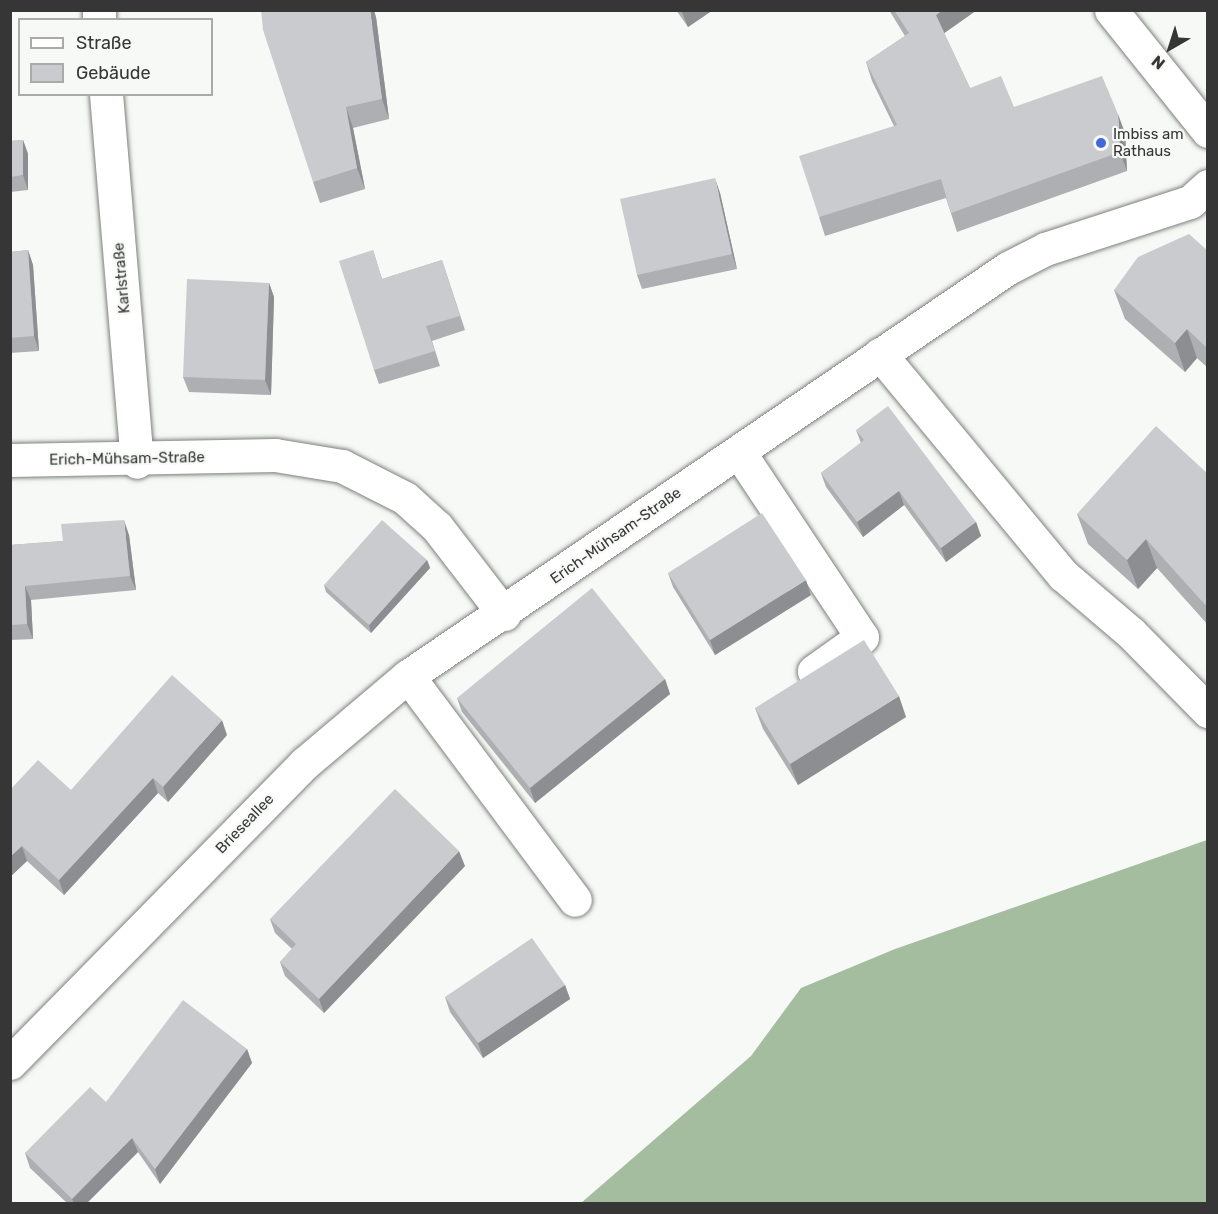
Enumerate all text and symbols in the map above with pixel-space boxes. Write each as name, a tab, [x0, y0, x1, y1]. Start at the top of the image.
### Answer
legend	[18, 18, 213, 96]
north arrow	[1140, 18, 1200, 78]
text: Straße	[76, 32, 132, 54]
text: N	[1148, 51, 1169, 73]
text: Gebäude	[76, 62, 151, 84]
place label: Imbiss am Rathaus	[1113, 125, 1184, 160]
marker: Imbiss am Rathaus	[1094, 136, 1108, 150]
street label: Karlstraße	[110, 242, 134, 314]
street label: Erich-Mühsam-Straße	[49, 449, 205, 469]
street label: Erich-Mühsam-Straße	[547, 484, 685, 588]
street label: Brieseallee	[212, 790, 278, 858]

